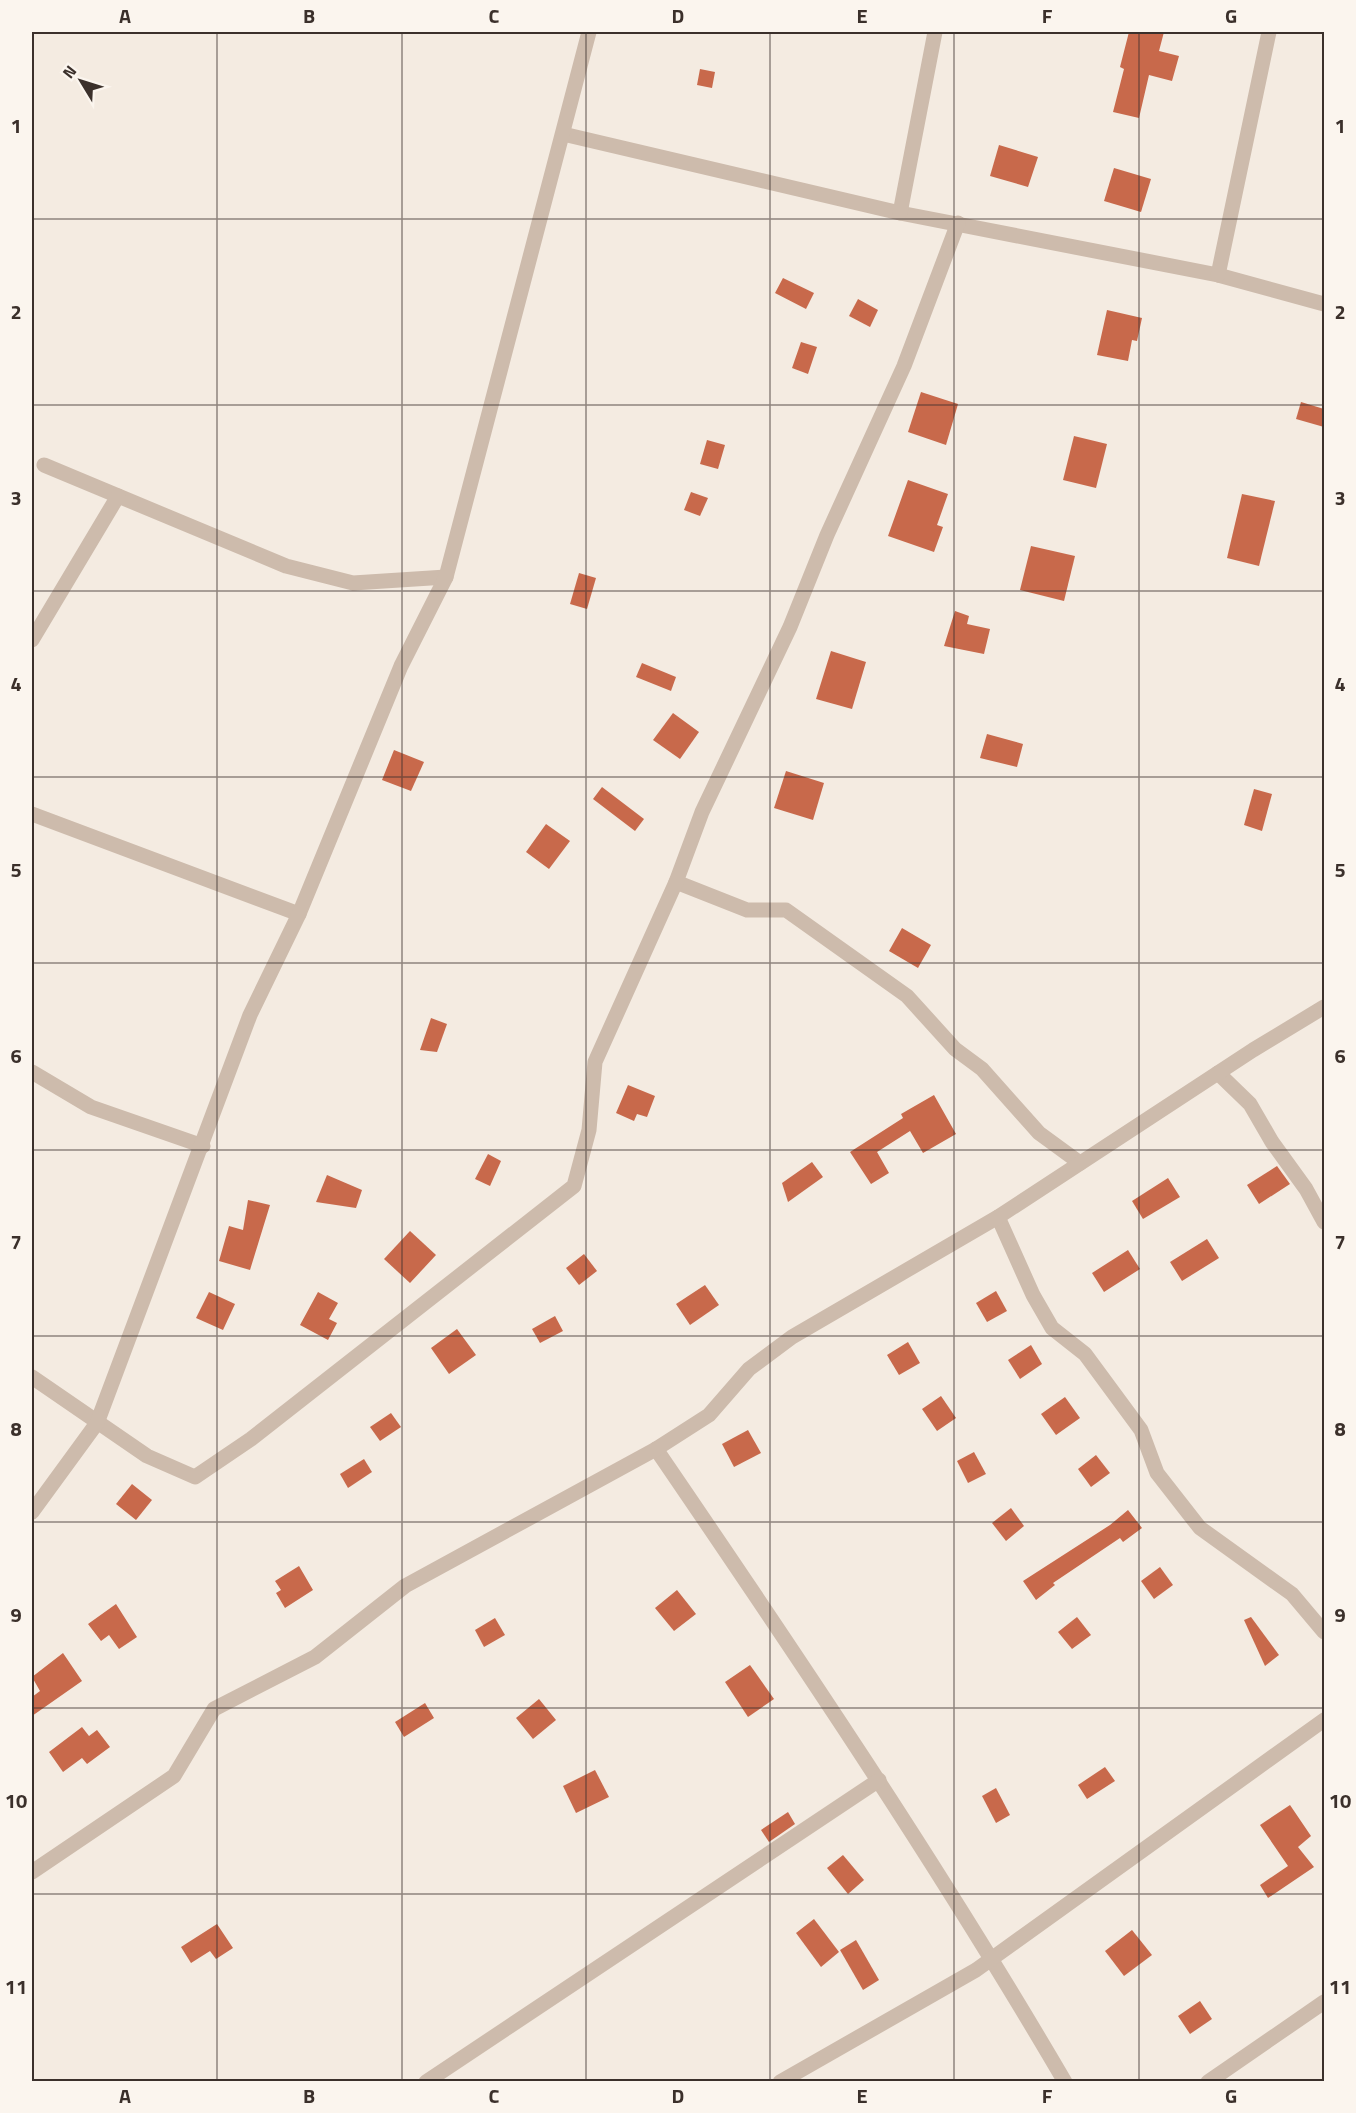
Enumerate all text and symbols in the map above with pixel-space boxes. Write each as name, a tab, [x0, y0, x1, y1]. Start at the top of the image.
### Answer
text: A	[119, 0, 131, 31]
text: B	[303, 0, 315, 31]
text: C	[489, 0, 500, 31]
text: D	[672, 0, 684, 31]
text: E	[856, 0, 868, 31]
text: F	[1042, 0, 1053, 31]
text: G	[1225, 0, 1237, 31]
north arrow	[51, 51, 111, 111]
text: N	[56, 60, 82, 84]
text: 1	[10, 110, 22, 141]
text: 1	[1334, 110, 1346, 141]
text: 2	[10, 296, 22, 327]
text: 2	[1334, 296, 1346, 327]
text: 3	[10, 482, 22, 513]
text: 3	[1334, 482, 1346, 513]
text: 4	[10, 668, 22, 699]
text: 4	[1334, 668, 1346, 699]
text: 5	[10, 854, 22, 885]
text: 5	[1334, 854, 1346, 885]
text: 6	[10, 1040, 22, 1071]
text: 6	[1334, 1040, 1346, 1071]
text: 7	[10, 1226, 22, 1257]
text: 7	[1334, 1226, 1346, 1257]
text: 8	[10, 1413, 22, 1444]
text: 8	[1334, 1413, 1346, 1444]
text: 9	[10, 1599, 22, 1630]
text: 9	[1334, 1599, 1346, 1630]
text: 10	[5, 1785, 27, 1816]
text: 10	[1329, 1785, 1351, 1816]
text: 11	[5, 1971, 27, 2002]
text: 11	[1329, 1971, 1351, 2002]
text: A	[119, 2080, 131, 2111]
text: B	[303, 2080, 315, 2111]
text: C	[489, 2080, 500, 2111]
text: D	[672, 2080, 684, 2111]
text: E	[856, 2080, 868, 2111]
text: F	[1042, 2080, 1053, 2111]
text: G	[1225, 2080, 1237, 2111]

